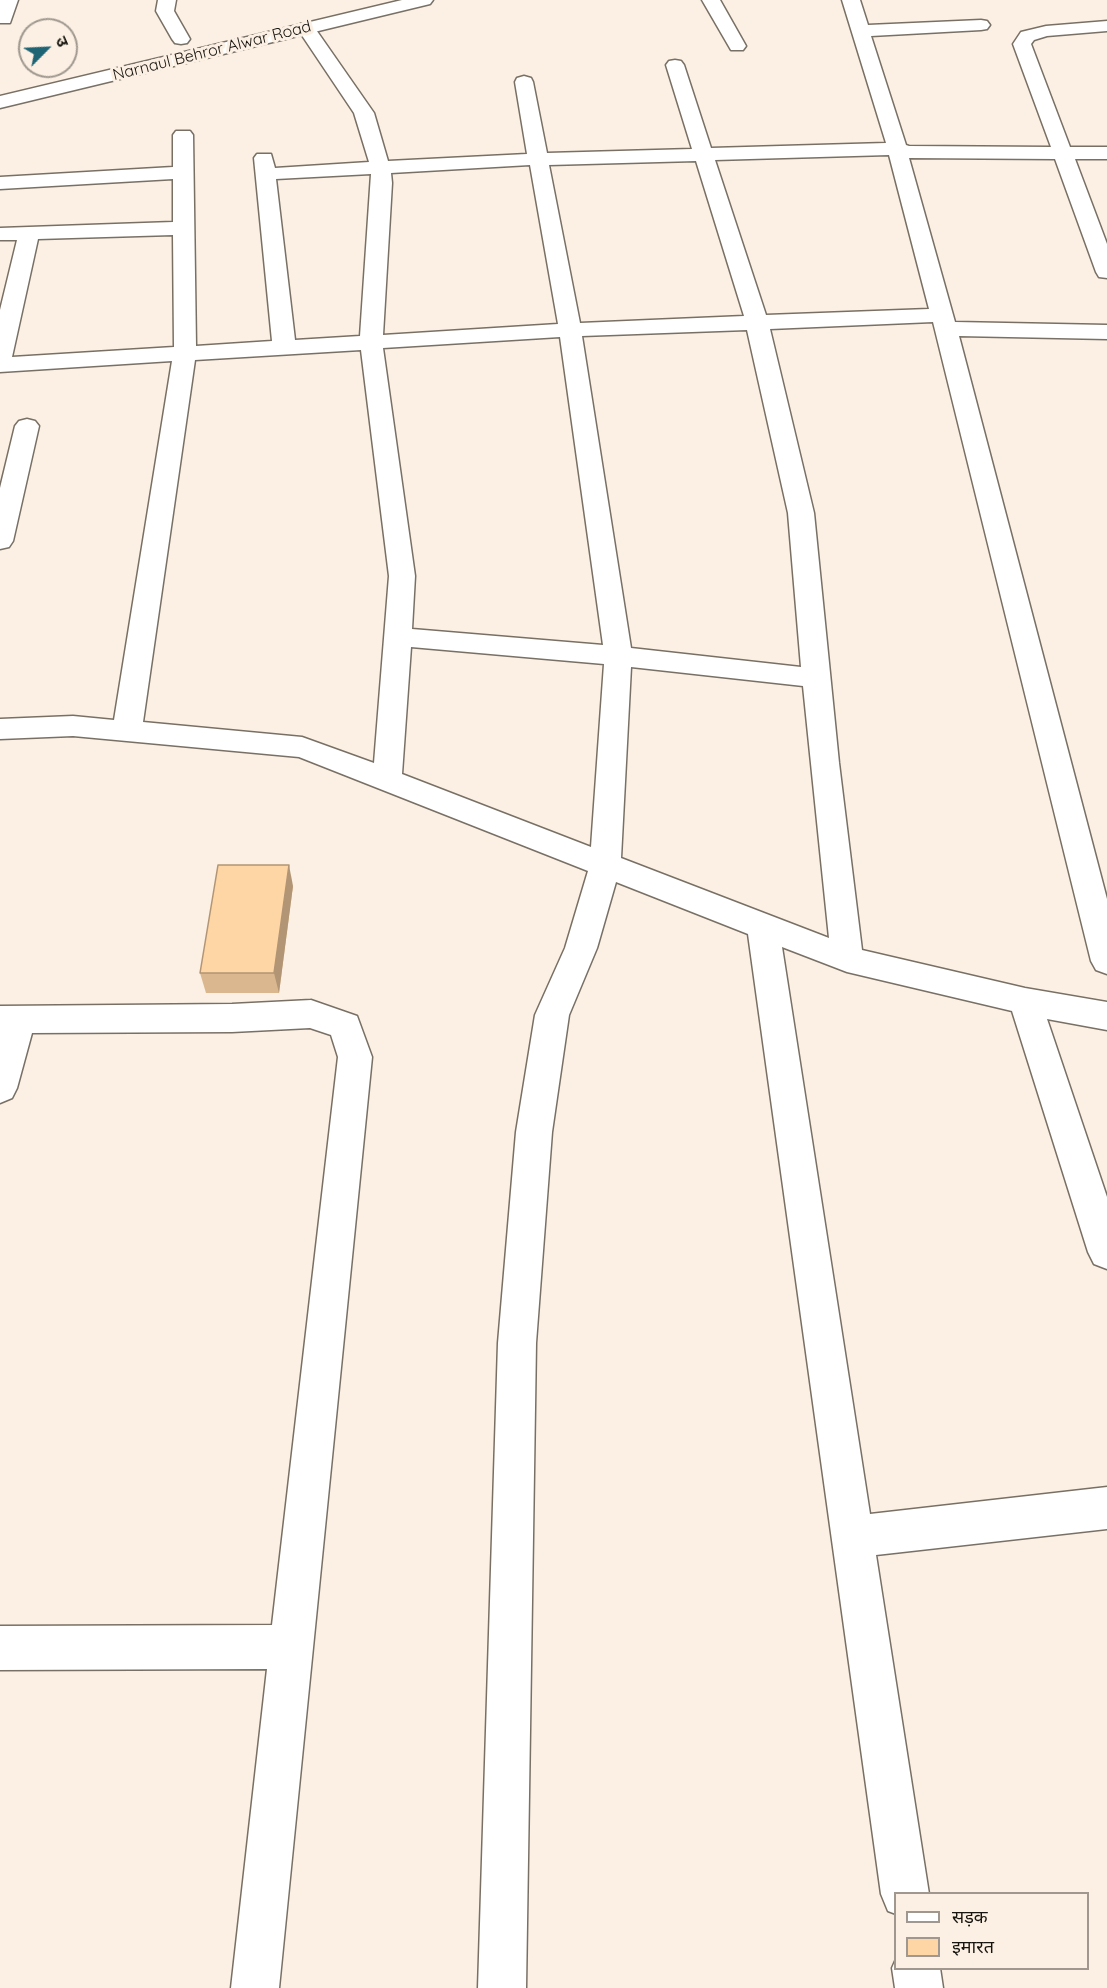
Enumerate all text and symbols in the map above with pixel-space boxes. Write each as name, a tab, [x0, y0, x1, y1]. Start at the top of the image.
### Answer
street label: Narnaul Behror Alwar Road	[111, 17, 313, 85]
north arrow	[18, 18, 78, 78]
text: उ	[52, 33, 74, 50]
legend	[894, 1892, 1089, 1970]
text: सड़क	[952, 1905, 988, 1928]
text: इमारत	[952, 1935, 994, 1958]

